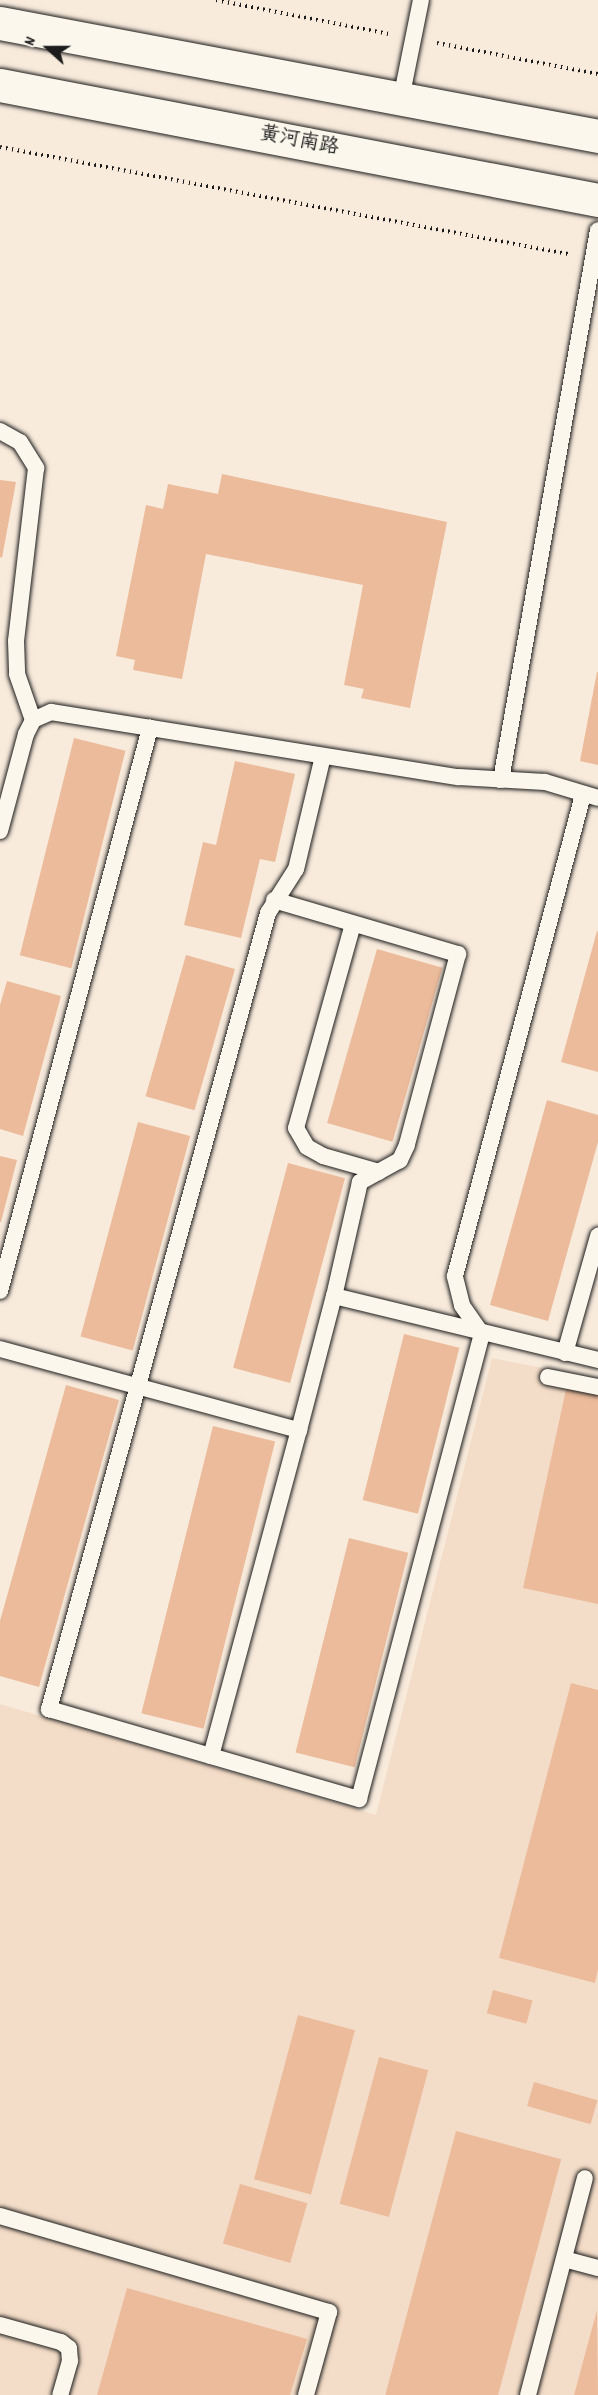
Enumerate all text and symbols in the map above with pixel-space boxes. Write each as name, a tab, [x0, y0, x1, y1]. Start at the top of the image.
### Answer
north arrow	[18, 18, 78, 78]
text: N	[19, 34, 43, 49]
street label: 黄河南路	[257, 123, 341, 161]

